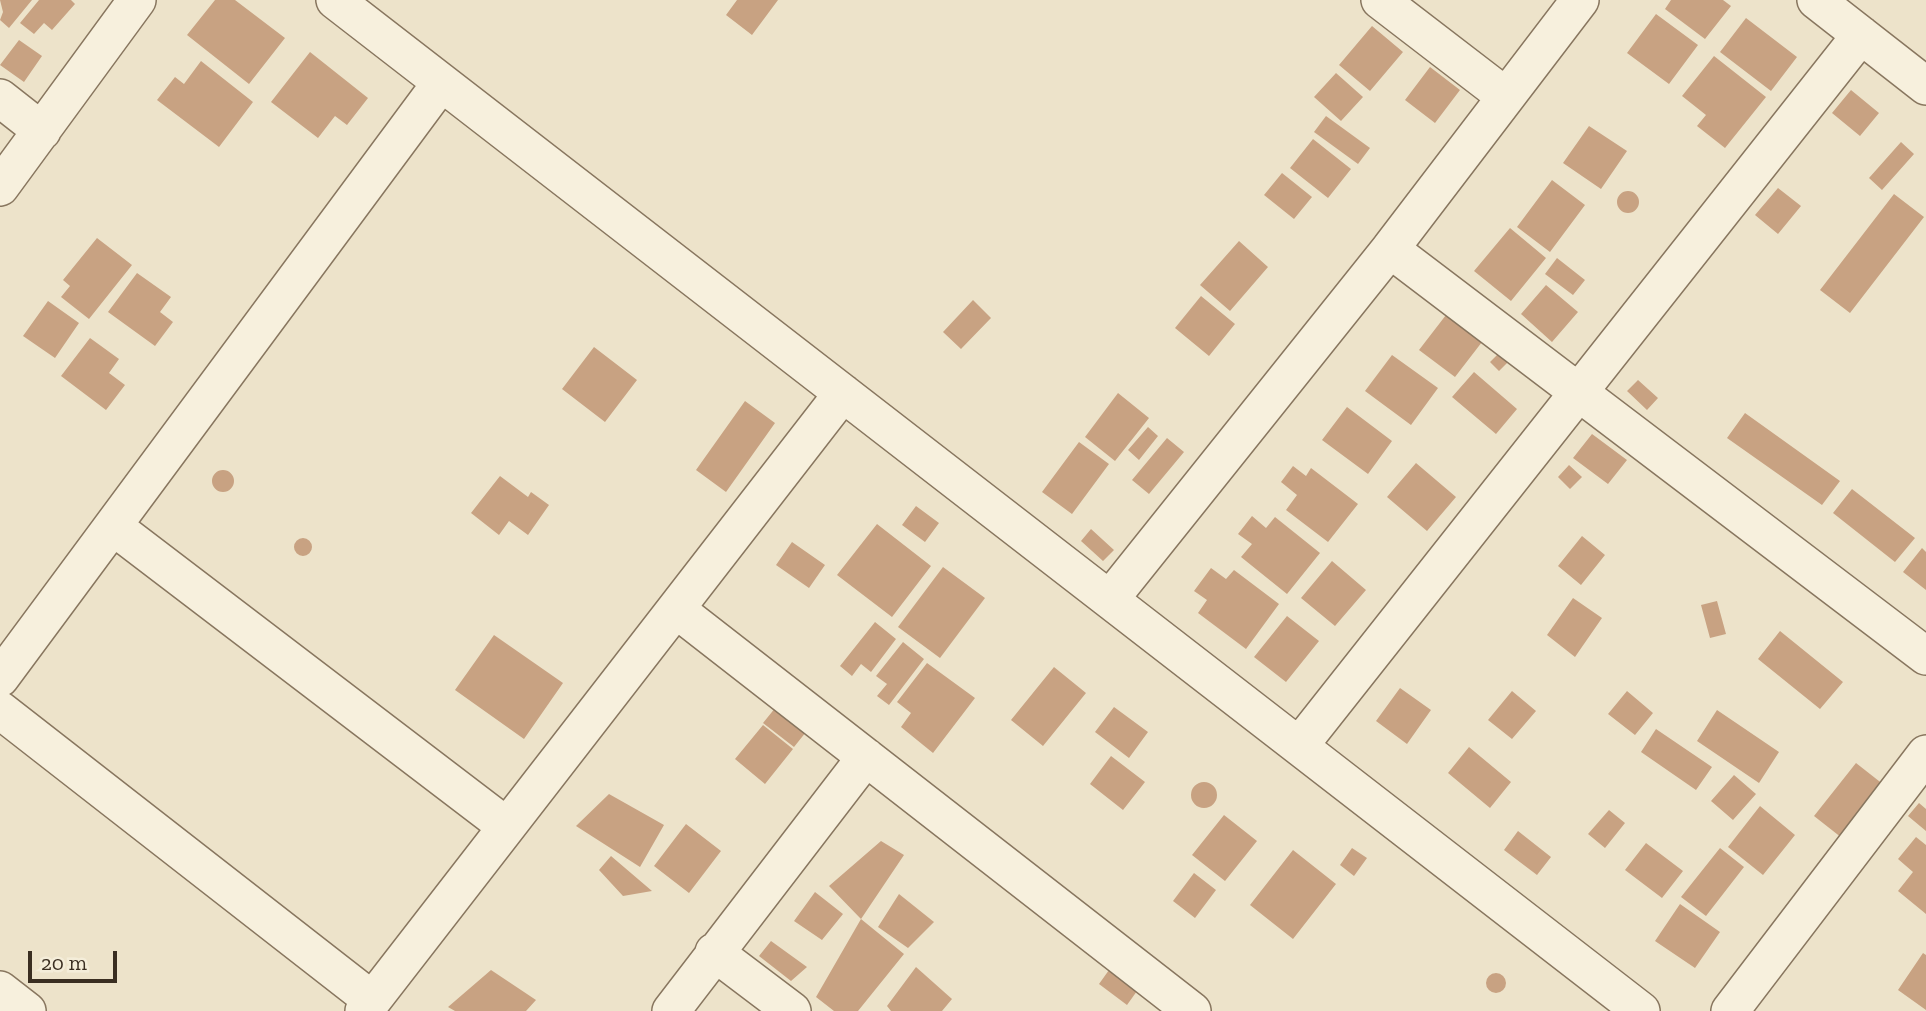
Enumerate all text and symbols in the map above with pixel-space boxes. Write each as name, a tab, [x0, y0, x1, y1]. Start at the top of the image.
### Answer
scale bar	[32, 937, 121, 981]
text: 20 m	[41, 950, 87, 975]

